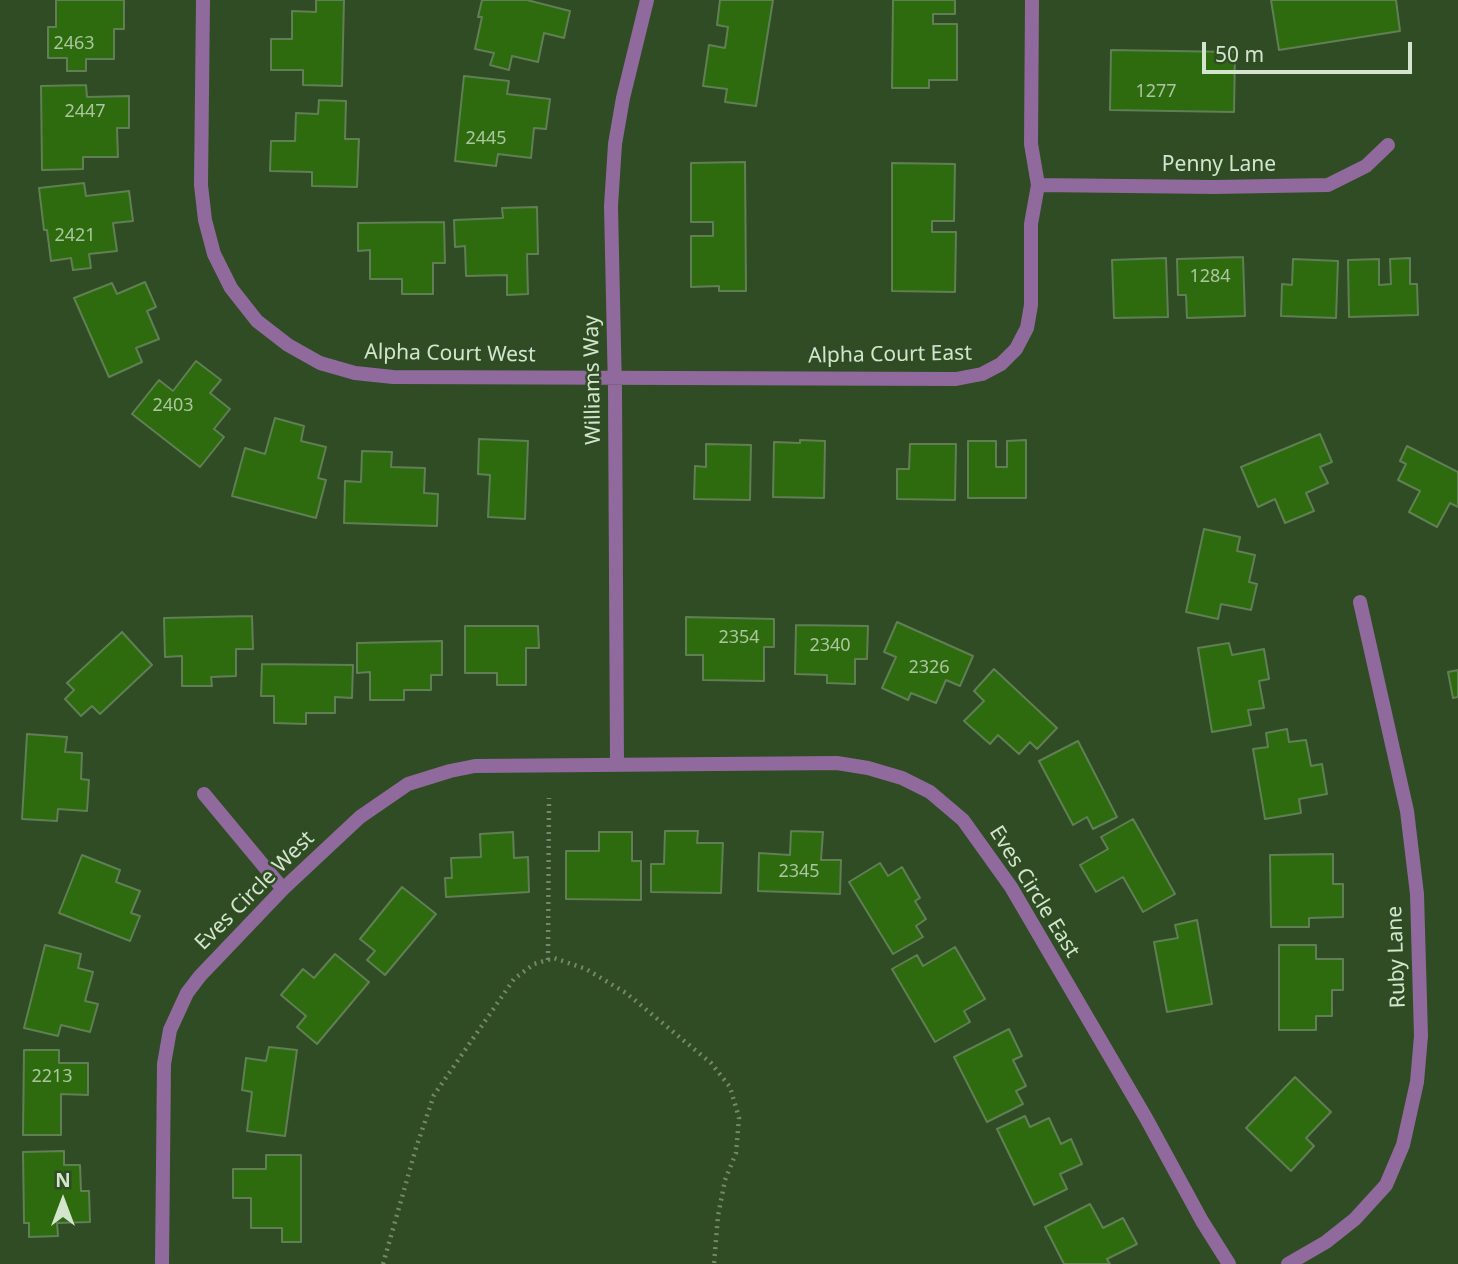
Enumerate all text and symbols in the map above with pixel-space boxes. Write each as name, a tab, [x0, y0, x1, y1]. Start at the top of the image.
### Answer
scale bar	[1206, 28, 1416, 72]
house number: 2463	[53, 33, 95, 55]
text: 50 m	[1215, 40, 1264, 68]
house number: 1277	[1135, 81, 1177, 103]
house number: 2447	[64, 101, 106, 123]
house number: 2445	[465, 128, 507, 150]
street label: Penny Lane	[1162, 152, 1276, 178]
house number: 2421	[54, 225, 96, 247]
house number: 1284	[1189, 266, 1231, 288]
street label: Williams Way	[579, 315, 607, 445]
street label: Alpha Court West	[364, 340, 536, 368]
street label: Alpha Court East	[808, 341, 972, 369]
house number: 2403	[152, 395, 194, 417]
house number: 2354	[718, 627, 760, 649]
house number: 2340	[809, 635, 851, 657]
house number: 2326	[908, 657, 950, 679]
street label: Eves Circle East	[983, 821, 1085, 963]
street label: Eves Circle West	[190, 826, 320, 956]
house number: 2345	[778, 861, 820, 883]
street label: Ruby Lane	[1383, 905, 1411, 1009]
house number: 2213	[31, 1066, 73, 1088]
north arrow	[28, 1166, 98, 1236]
text: N	[55, 1167, 71, 1193]

